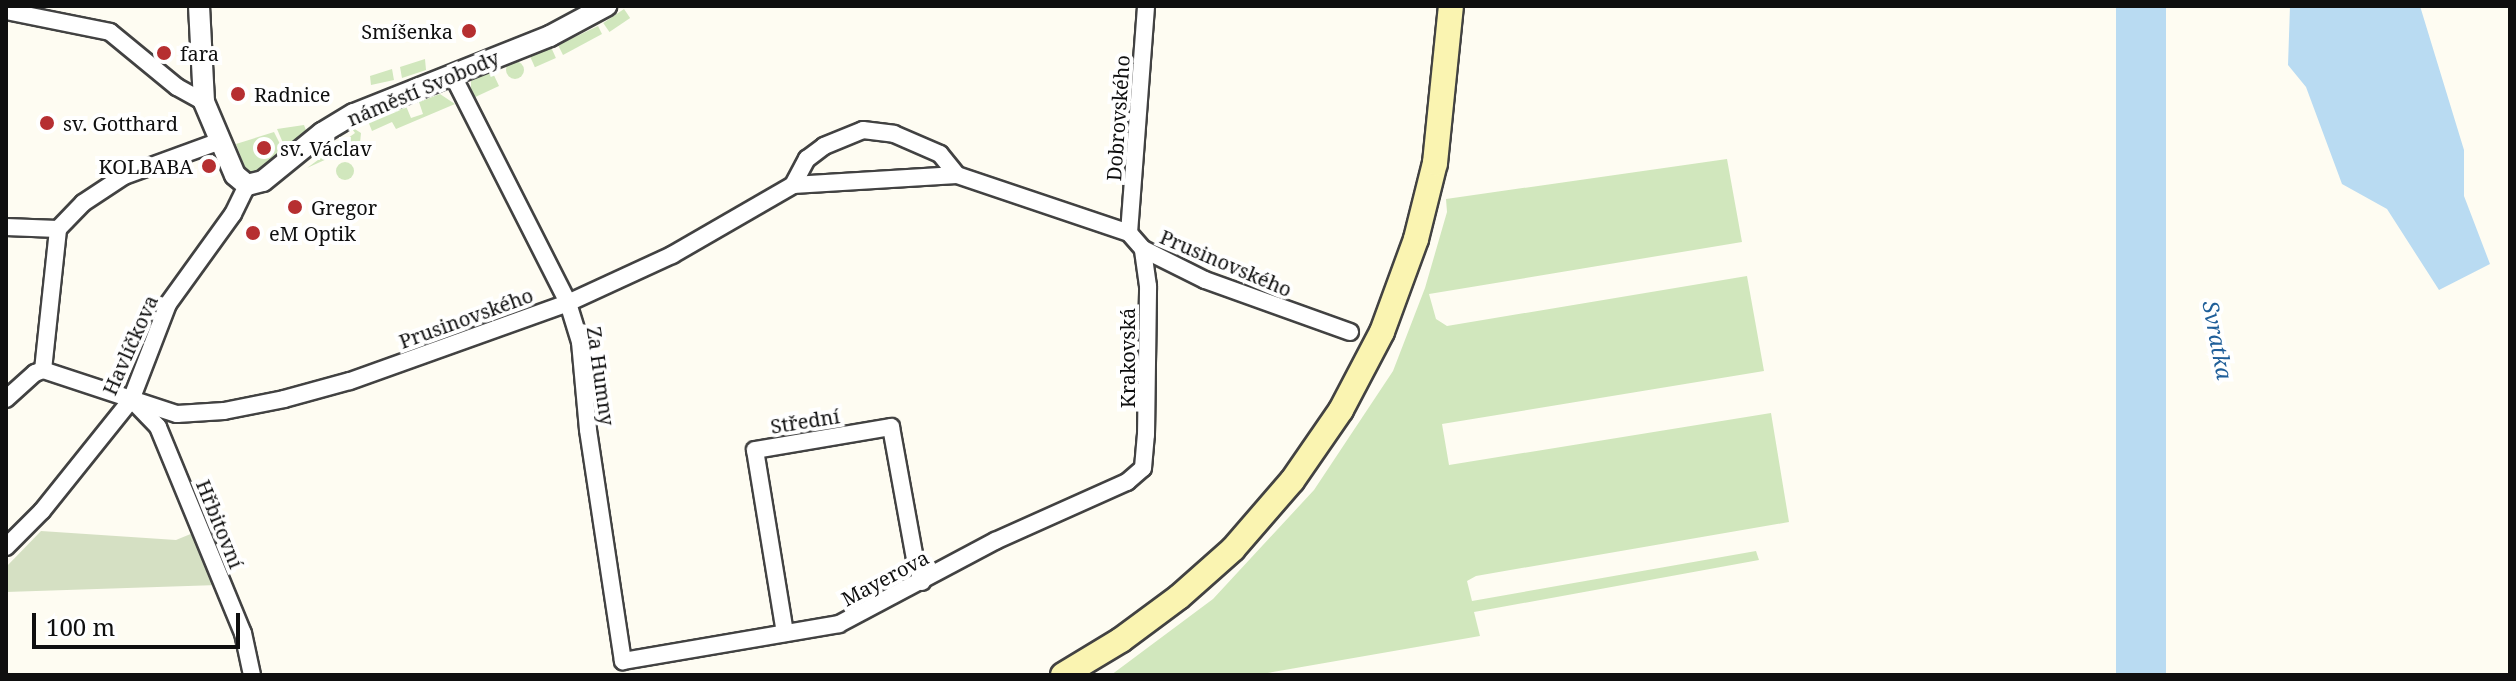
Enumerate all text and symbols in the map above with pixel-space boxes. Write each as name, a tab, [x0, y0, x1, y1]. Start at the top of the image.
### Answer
place label: Smíšenka	[361, 19, 453, 43]
marker: Smíšenka	[460, 22, 478, 40]
place label: fara	[180, 41, 219, 65]
marker: fara	[155, 44, 173, 62]
street label: náměstí Svobody	[343, 45, 503, 131]
street label: Dobrovského	[1102, 54, 1134, 182]
place label: Radnice	[254, 82, 330, 106]
marker: Radnice	[229, 85, 247, 103]
place label: sv. Gotthard	[63, 111, 178, 135]
marker: sv. Gotthard	[38, 114, 56, 132]
place label: sv. Václav	[280, 136, 372, 160]
marker: sv. Václav	[255, 139, 273, 157]
place label: KOLBABA	[99, 154, 193, 178]
marker: KOLBABA	[200, 157, 218, 175]
place label: Gregor	[311, 195, 377, 219]
marker: Gregor	[286, 198, 304, 216]
place label: eM Optik	[269, 221, 356, 245]
marker: eM Optik	[244, 224, 262, 242]
street label: Prusinovského	[1156, 224, 1296, 302]
street label: Prusinovského	[396, 283, 536, 353]
street label: Havlíčkova	[97, 291, 163, 399]
water label: Svratka	[2197, 298, 2239, 382]
street label: Krakovská	[1115, 308, 1139, 408]
street label: Za Humny	[582, 325, 620, 427]
street label: Střední	[769, 404, 841, 438]
street label: Hřbitovní	[191, 476, 249, 572]
street label: Mayerova	[837, 545, 933, 611]
scale bar	[36, 597, 244, 647]
text: 100 m	[46, 610, 115, 643]

